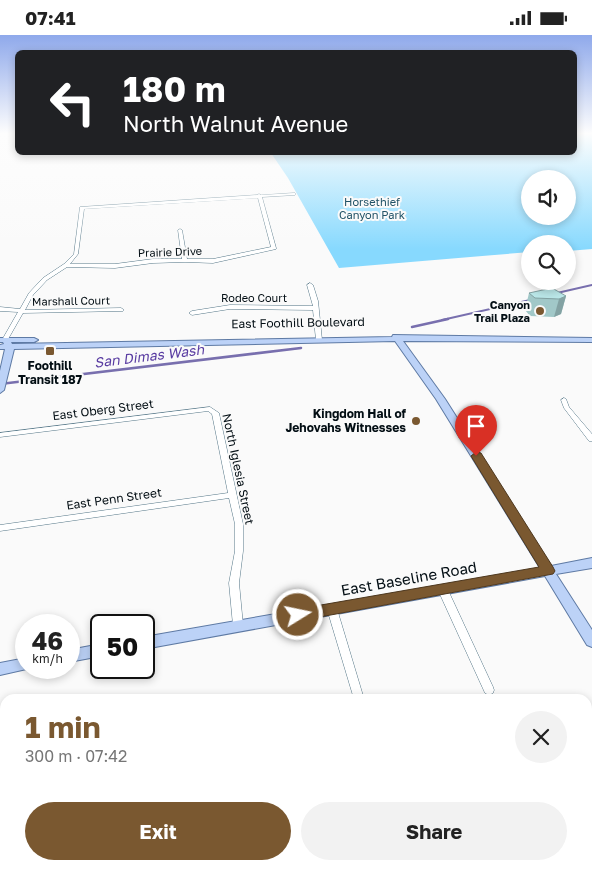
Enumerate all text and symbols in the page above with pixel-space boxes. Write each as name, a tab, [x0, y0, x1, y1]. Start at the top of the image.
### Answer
text: 07:41	[25, 6, 75, 29]
text: 180 m	[123, 68, 226, 110]
icon: left	[40, 70, 105, 135]
text: North Walnut Avenue	[123, 110, 348, 137]
map controls	[521, 170, 576, 290]
button: sound	[521, 170, 576, 225]
park label: Horsethief Canyon Park	[339, 195, 405, 221]
button: search	[521, 235, 576, 290]
street label: Prairie Drive	[138, 244, 202, 259]
street label: Rodeo Court	[221, 291, 287, 304]
street label: Marshall Court	[32, 293, 110, 308]
place label: Canyon Trail Plaza	[474, 298, 530, 324]
marker: Canyon Trail Plaza	[534, 305, 546, 317]
street label: East Foothill Boulevard	[231, 314, 365, 331]
water label: San Dimas Wash	[93, 340, 206, 371]
marker: Foothill Transit 187	[44, 345, 56, 357]
place label: Foothill Transit 187	[18, 358, 83, 387]
street label: East Oberg Street	[51, 396, 155, 423]
pin	[455, 405, 497, 456]
place label: Kingdom Hall of Jehovahs Witnesses	[285, 406, 407, 435]
street label: North Iglesia Street	[219, 412, 258, 526]
icon: arrive	[462, 412, 490, 440]
marker: Kingdom Hall of Jehovahs Witnesses	[410, 415, 422, 427]
street label: East Penn Street	[65, 484, 163, 513]
street label: East Baseline Road	[340, 557, 478, 599]
position arrow	[271, 588, 323, 640]
speed limit sign: 50	[90, 614, 155, 679]
text: 46	[32, 625, 63, 656]
text: km/h	[32, 651, 63, 666]
text: 1 min	[25, 709, 101, 745]
button: close	[515, 711, 567, 763]
text: 300 m · 07:42	[25, 746, 127, 766]
button: Exit	[25, 802, 291, 860]
button: Share	[301, 802, 567, 860]

